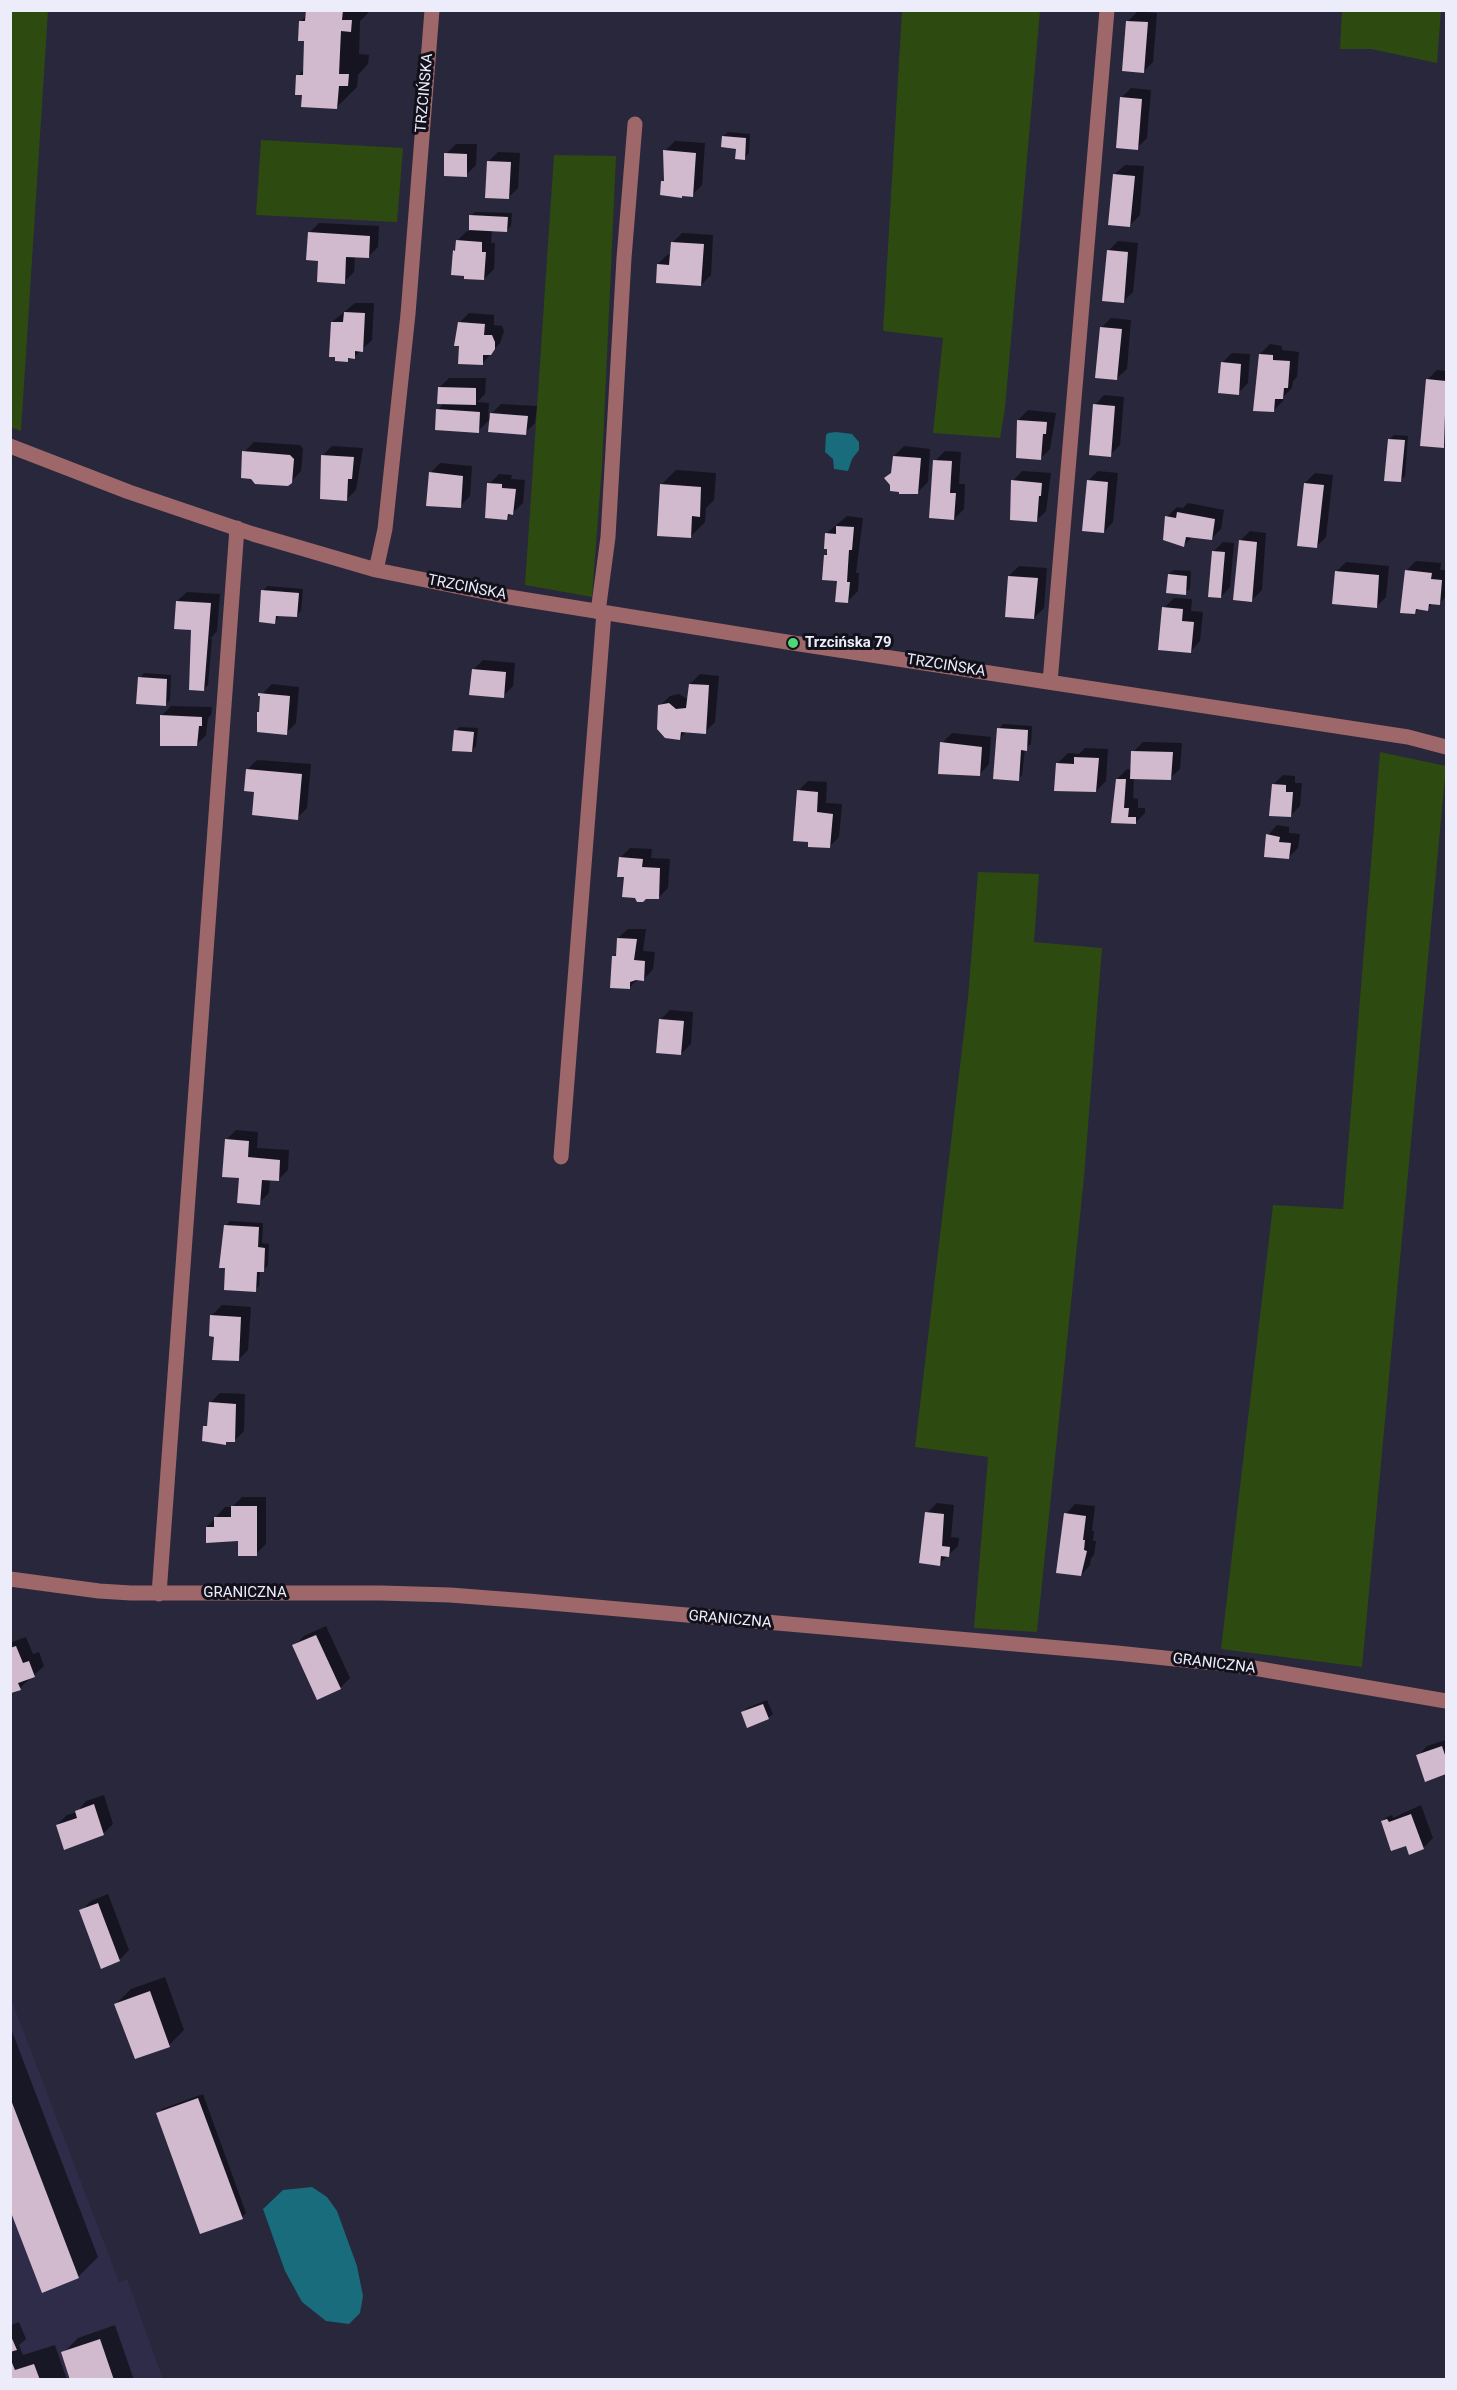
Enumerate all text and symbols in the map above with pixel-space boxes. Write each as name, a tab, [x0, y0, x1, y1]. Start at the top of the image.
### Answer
street label: TRZCIŃSKA	[413, 53, 437, 133]
street label: TRZCIŃSKA	[426, 572, 508, 604]
place label: Trzcińska 79	[805, 634, 892, 652]
marker: Trzcińska 79	[786, 636, 800, 650]
street label: TRZCIŃSKA	[905, 651, 987, 681]
street label: GRANICZNA	[203, 1584, 287, 1602]
street label: GRANICZNA	[688, 1607, 772, 1633]
street label: GRANICZNA	[1172, 1650, 1256, 1678]

